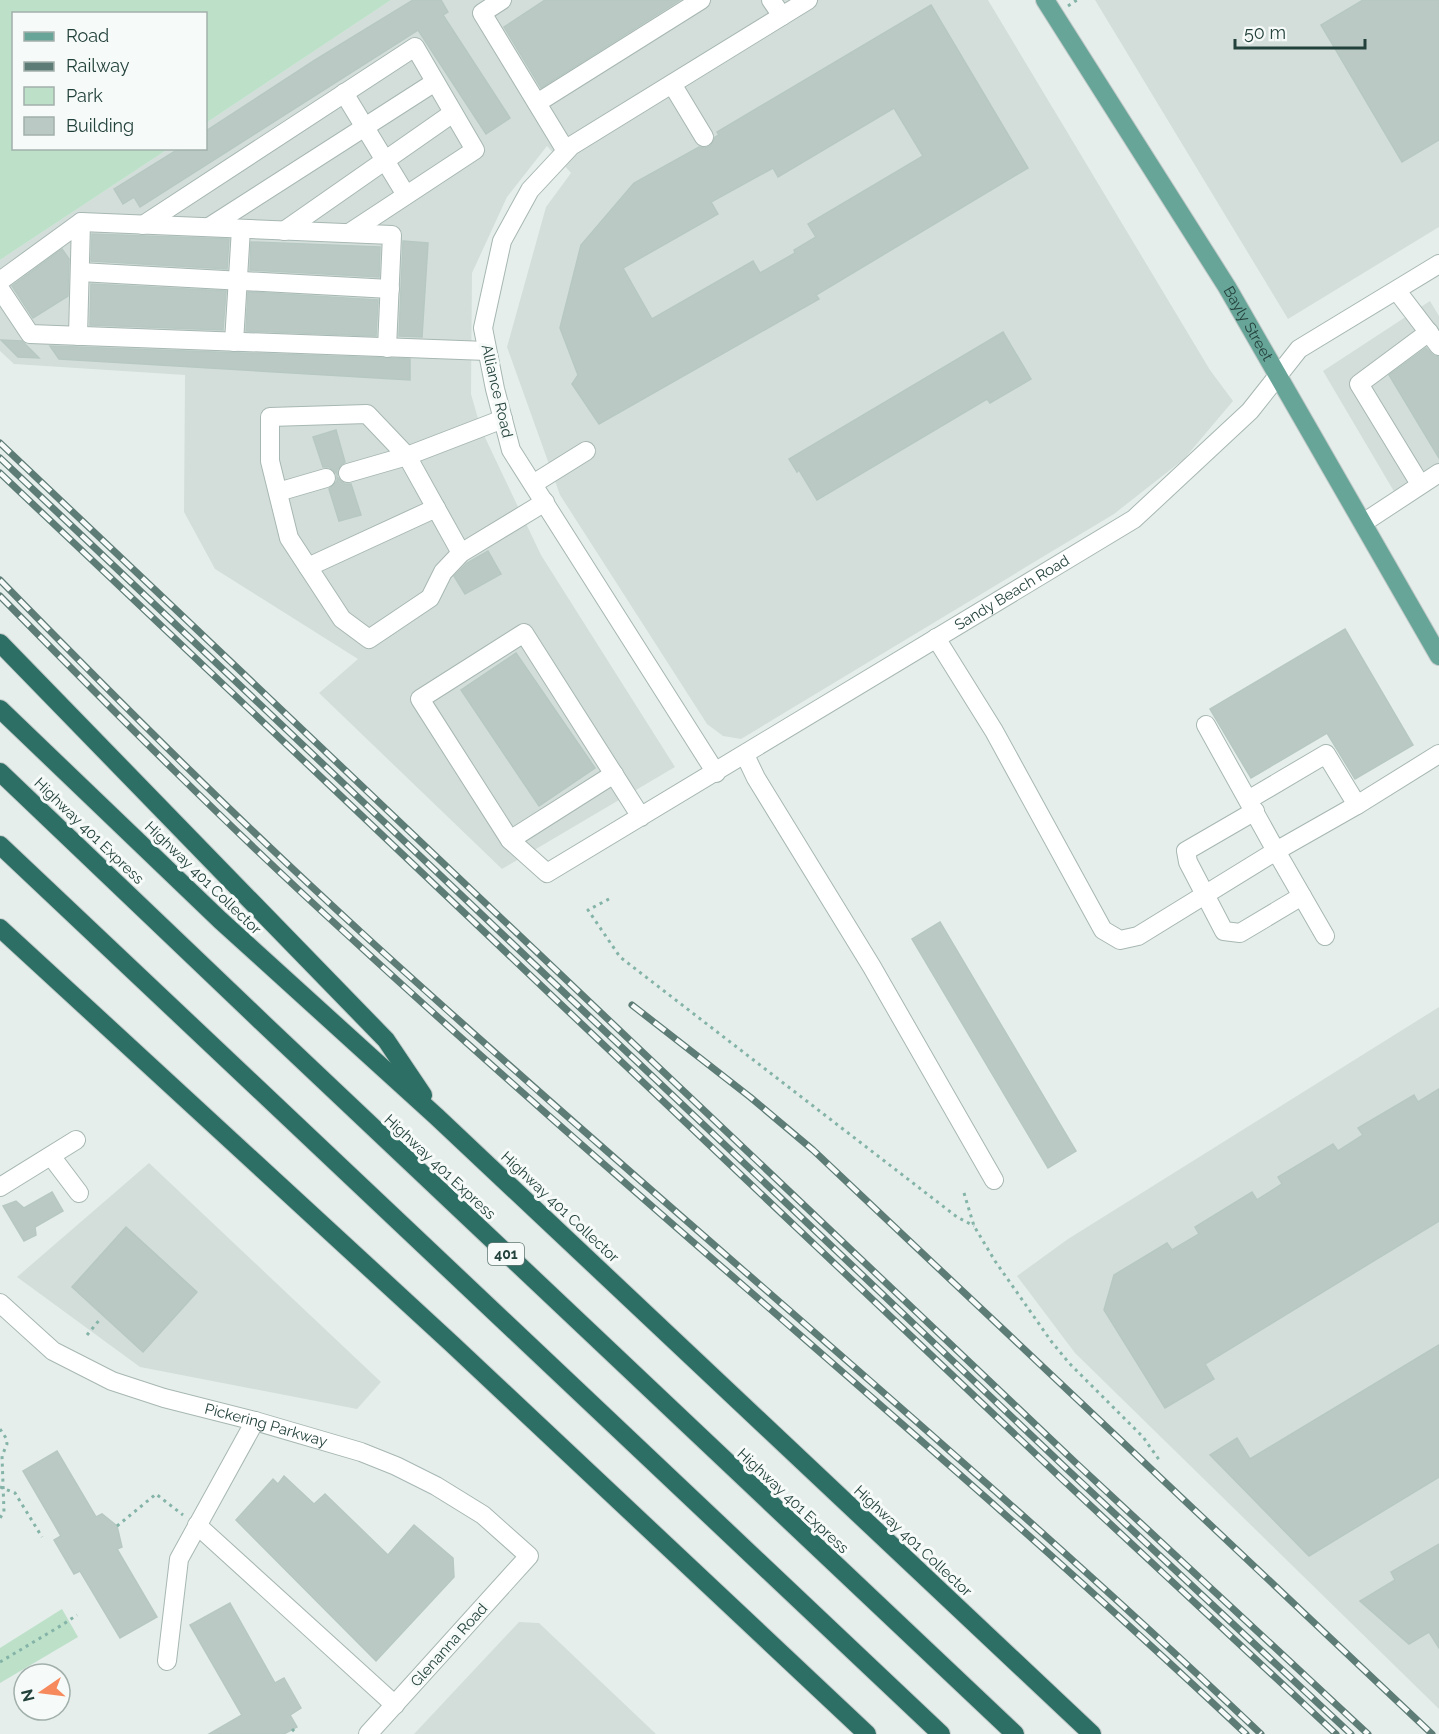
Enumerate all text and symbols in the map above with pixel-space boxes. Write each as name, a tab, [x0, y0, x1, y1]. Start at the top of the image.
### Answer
legend	[12, 12, 207, 150]
scale bar	[1235, 12, 1366, 50]
text: 50 m	[1244, 22, 1286, 43]
text: Road	[66, 25, 109, 46]
text: Railway	[66, 55, 130, 76]
text: Park	[66, 85, 103, 106]
text: Building	[66, 115, 134, 136]
street label: Bayly Street	[1219, 283, 1277, 364]
street label: Alliance Road	[478, 343, 516, 439]
street label: Sandy Beach Road	[951, 551, 1073, 634]
street label: Highway 401 Express	[30, 774, 148, 888]
street label: Highway 401 Collector	[141, 818, 265, 939]
street label: Highway 401 Express	[381, 1111, 499, 1223]
street label: Highway 401 Collector	[497, 1148, 623, 1266]
road number: 401	[488, 1243, 524, 1265]
street label: Pickering Parkway	[203, 1400, 329, 1451]
street label: Highway 401 Express	[734, 1445, 852, 1557]
street label: Highway 401 Collector	[850, 1482, 976, 1601]
street label: Glenanna Road	[407, 1600, 491, 1690]
north arrow	[12, 1662, 72, 1722]
text: N	[17, 1687, 39, 1704]

